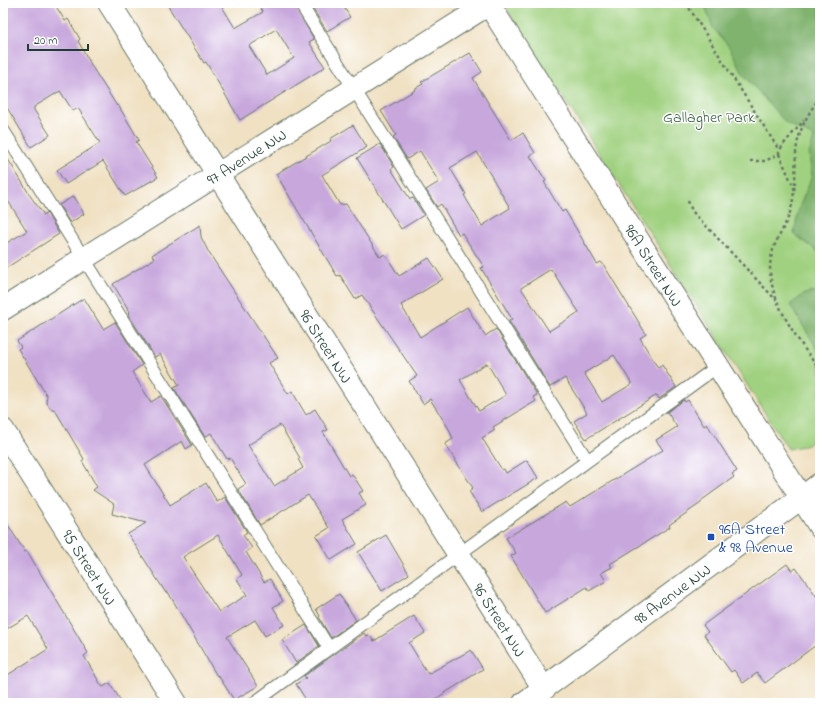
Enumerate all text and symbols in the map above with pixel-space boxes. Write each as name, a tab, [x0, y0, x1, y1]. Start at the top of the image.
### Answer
scale bar	[28, 26, 88, 52]
text: 20 m	[34, 32, 57, 50]
park label: Gallagher Park	[663, 106, 756, 130]
street label: 97 Avenue NW	[202, 124, 292, 192]
street label: 96A Street NW	[617, 220, 687, 312]
street label: 96 Street NW	[292, 305, 357, 389]
place label: 96A Street & 98 Avenue	[719, 518, 794, 560]
street label: 95 Street NW	[55, 525, 121, 610]
marker: 96A Street & 98 Avenue	[706, 532, 716, 542]
street label: 98 Avenue NW	[630, 559, 716, 632]
street label: 96 Street NW	[466, 579, 531, 662]

